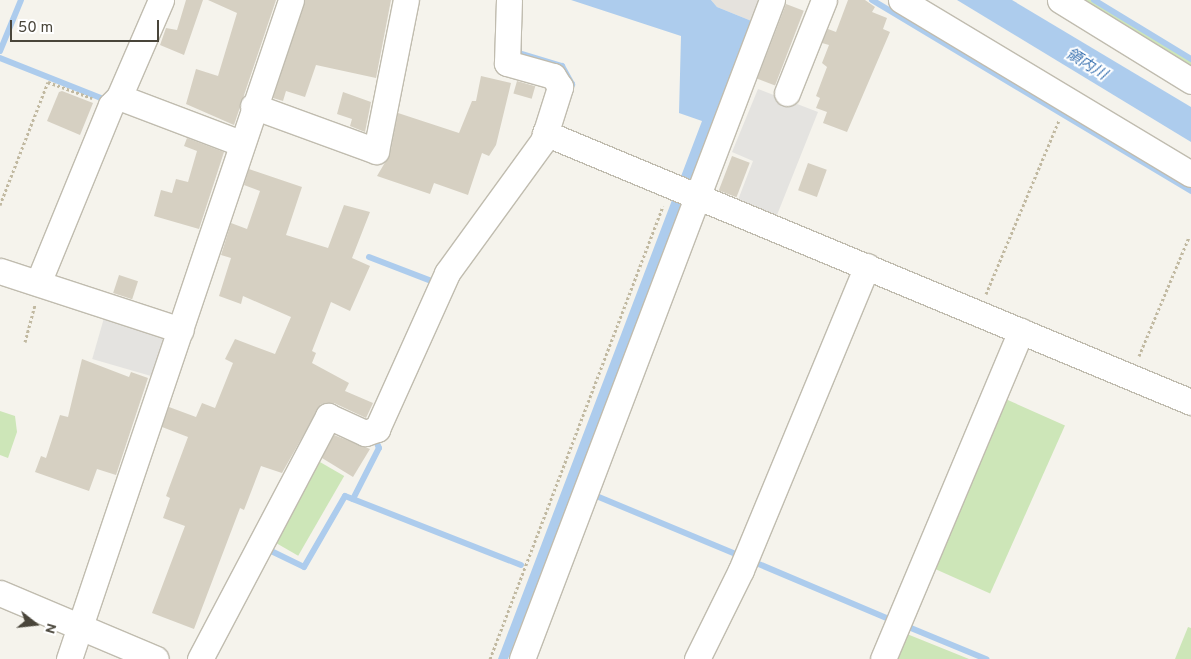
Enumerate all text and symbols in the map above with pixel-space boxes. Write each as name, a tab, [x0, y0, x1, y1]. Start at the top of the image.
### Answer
scale bar	[12, 10, 161, 42]
text: 50 m	[18, 19, 53, 38]
water label: 領内川	[1062, 45, 1110, 85]
north arrow	[10, 599, 60, 649]
text: N	[40, 621, 59, 635]

